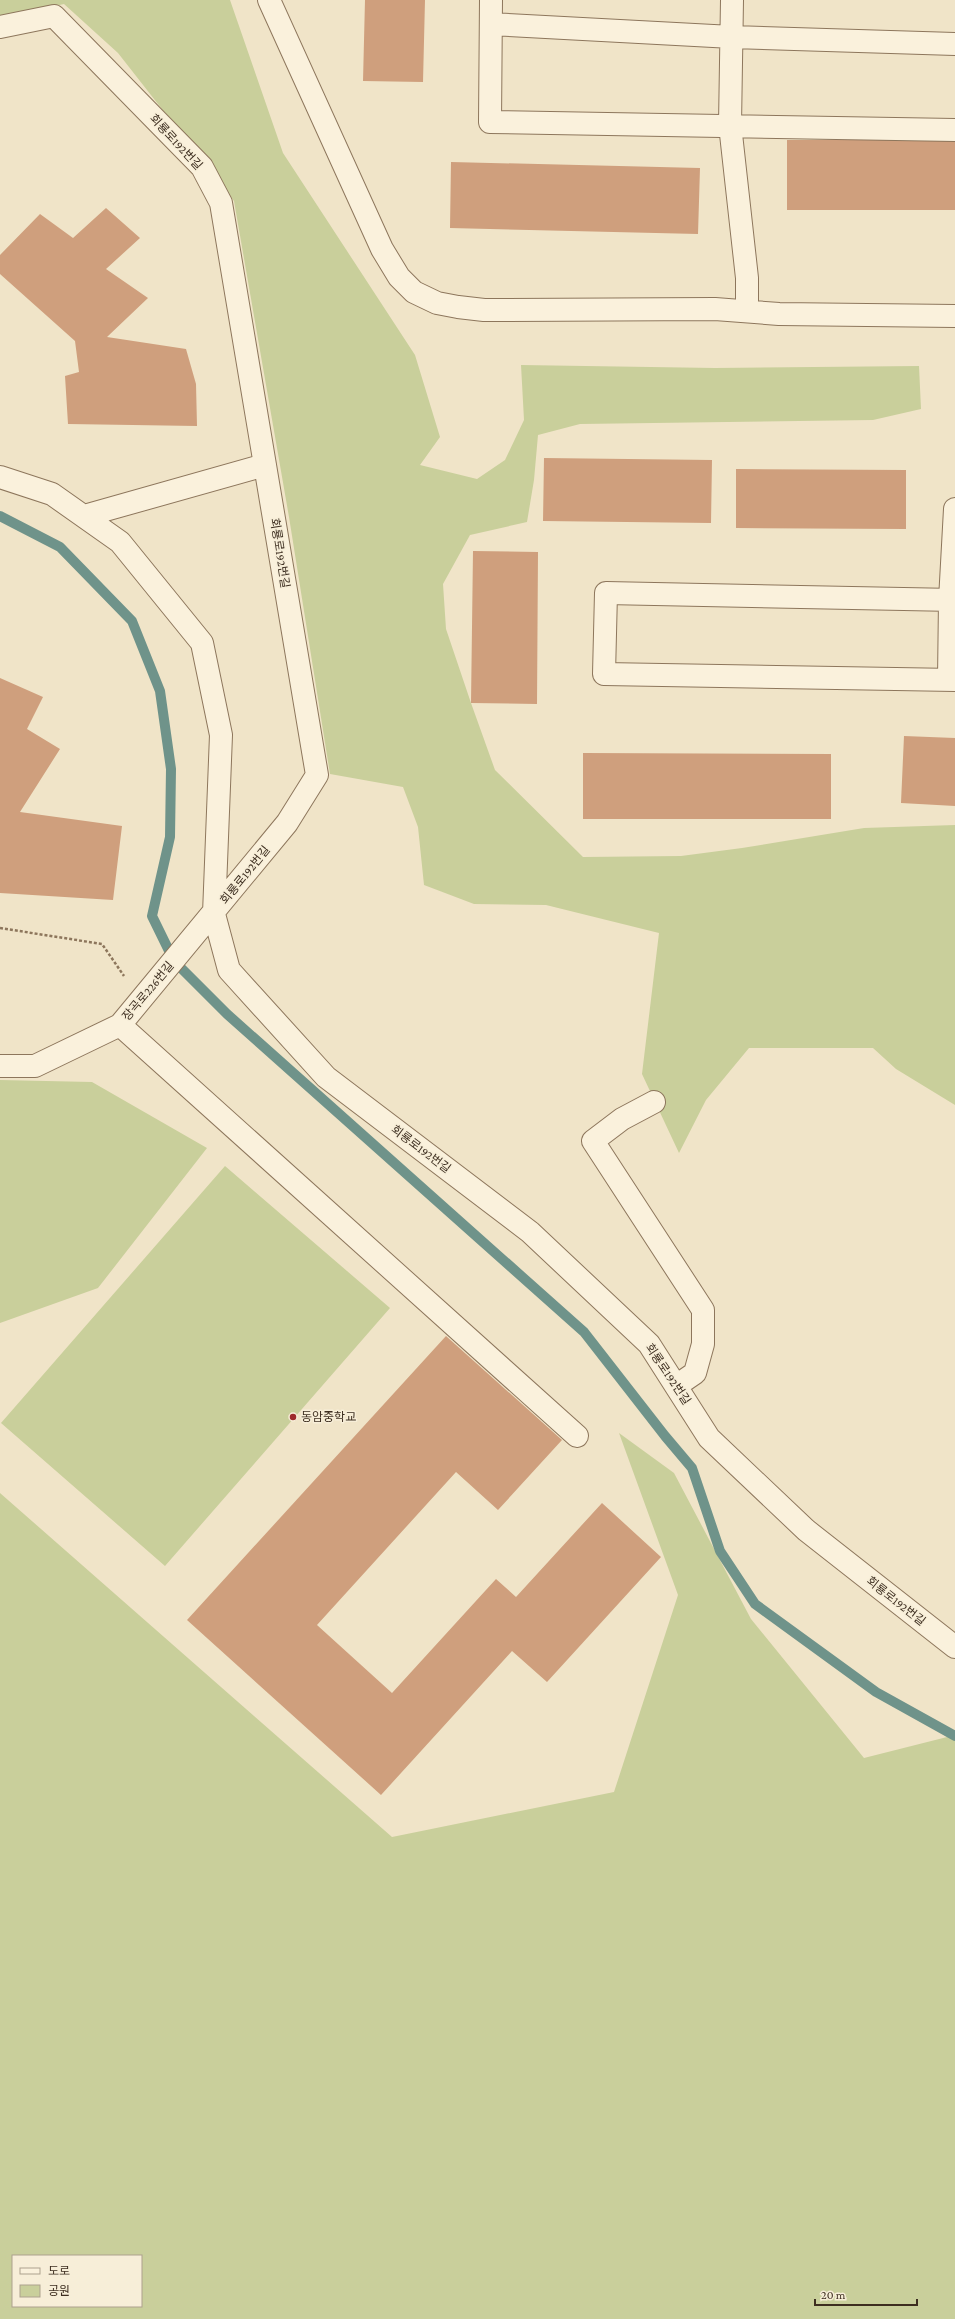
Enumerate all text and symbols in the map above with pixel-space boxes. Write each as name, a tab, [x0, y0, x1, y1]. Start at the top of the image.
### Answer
street label: 회룡로192번길	[147, 111, 205, 173]
street label: 회룡로192번길	[268, 517, 292, 589]
street label: 회룡로192번길	[217, 843, 273, 907]
street label: 장곡로226번길	[119, 959, 177, 1023]
street label: 회룡로192번길	[389, 1122, 453, 1176]
street label: 회룡로192번길	[642, 1341, 694, 1407]
place label: 동암중학교	[301, 1410, 356, 1424]
marker: 동암중학교	[288, 1412, 298, 1422]
street label: 회룡로192번길	[864, 1574, 928, 1628]
legend	[12, 2255, 142, 2307]
text: 도로	[48, 2264, 70, 2278]
scale bar	[815, 2281, 917, 2307]
text: 공원	[48, 2284, 70, 2298]
text: 20 m	[821, 2288, 846, 2302]

